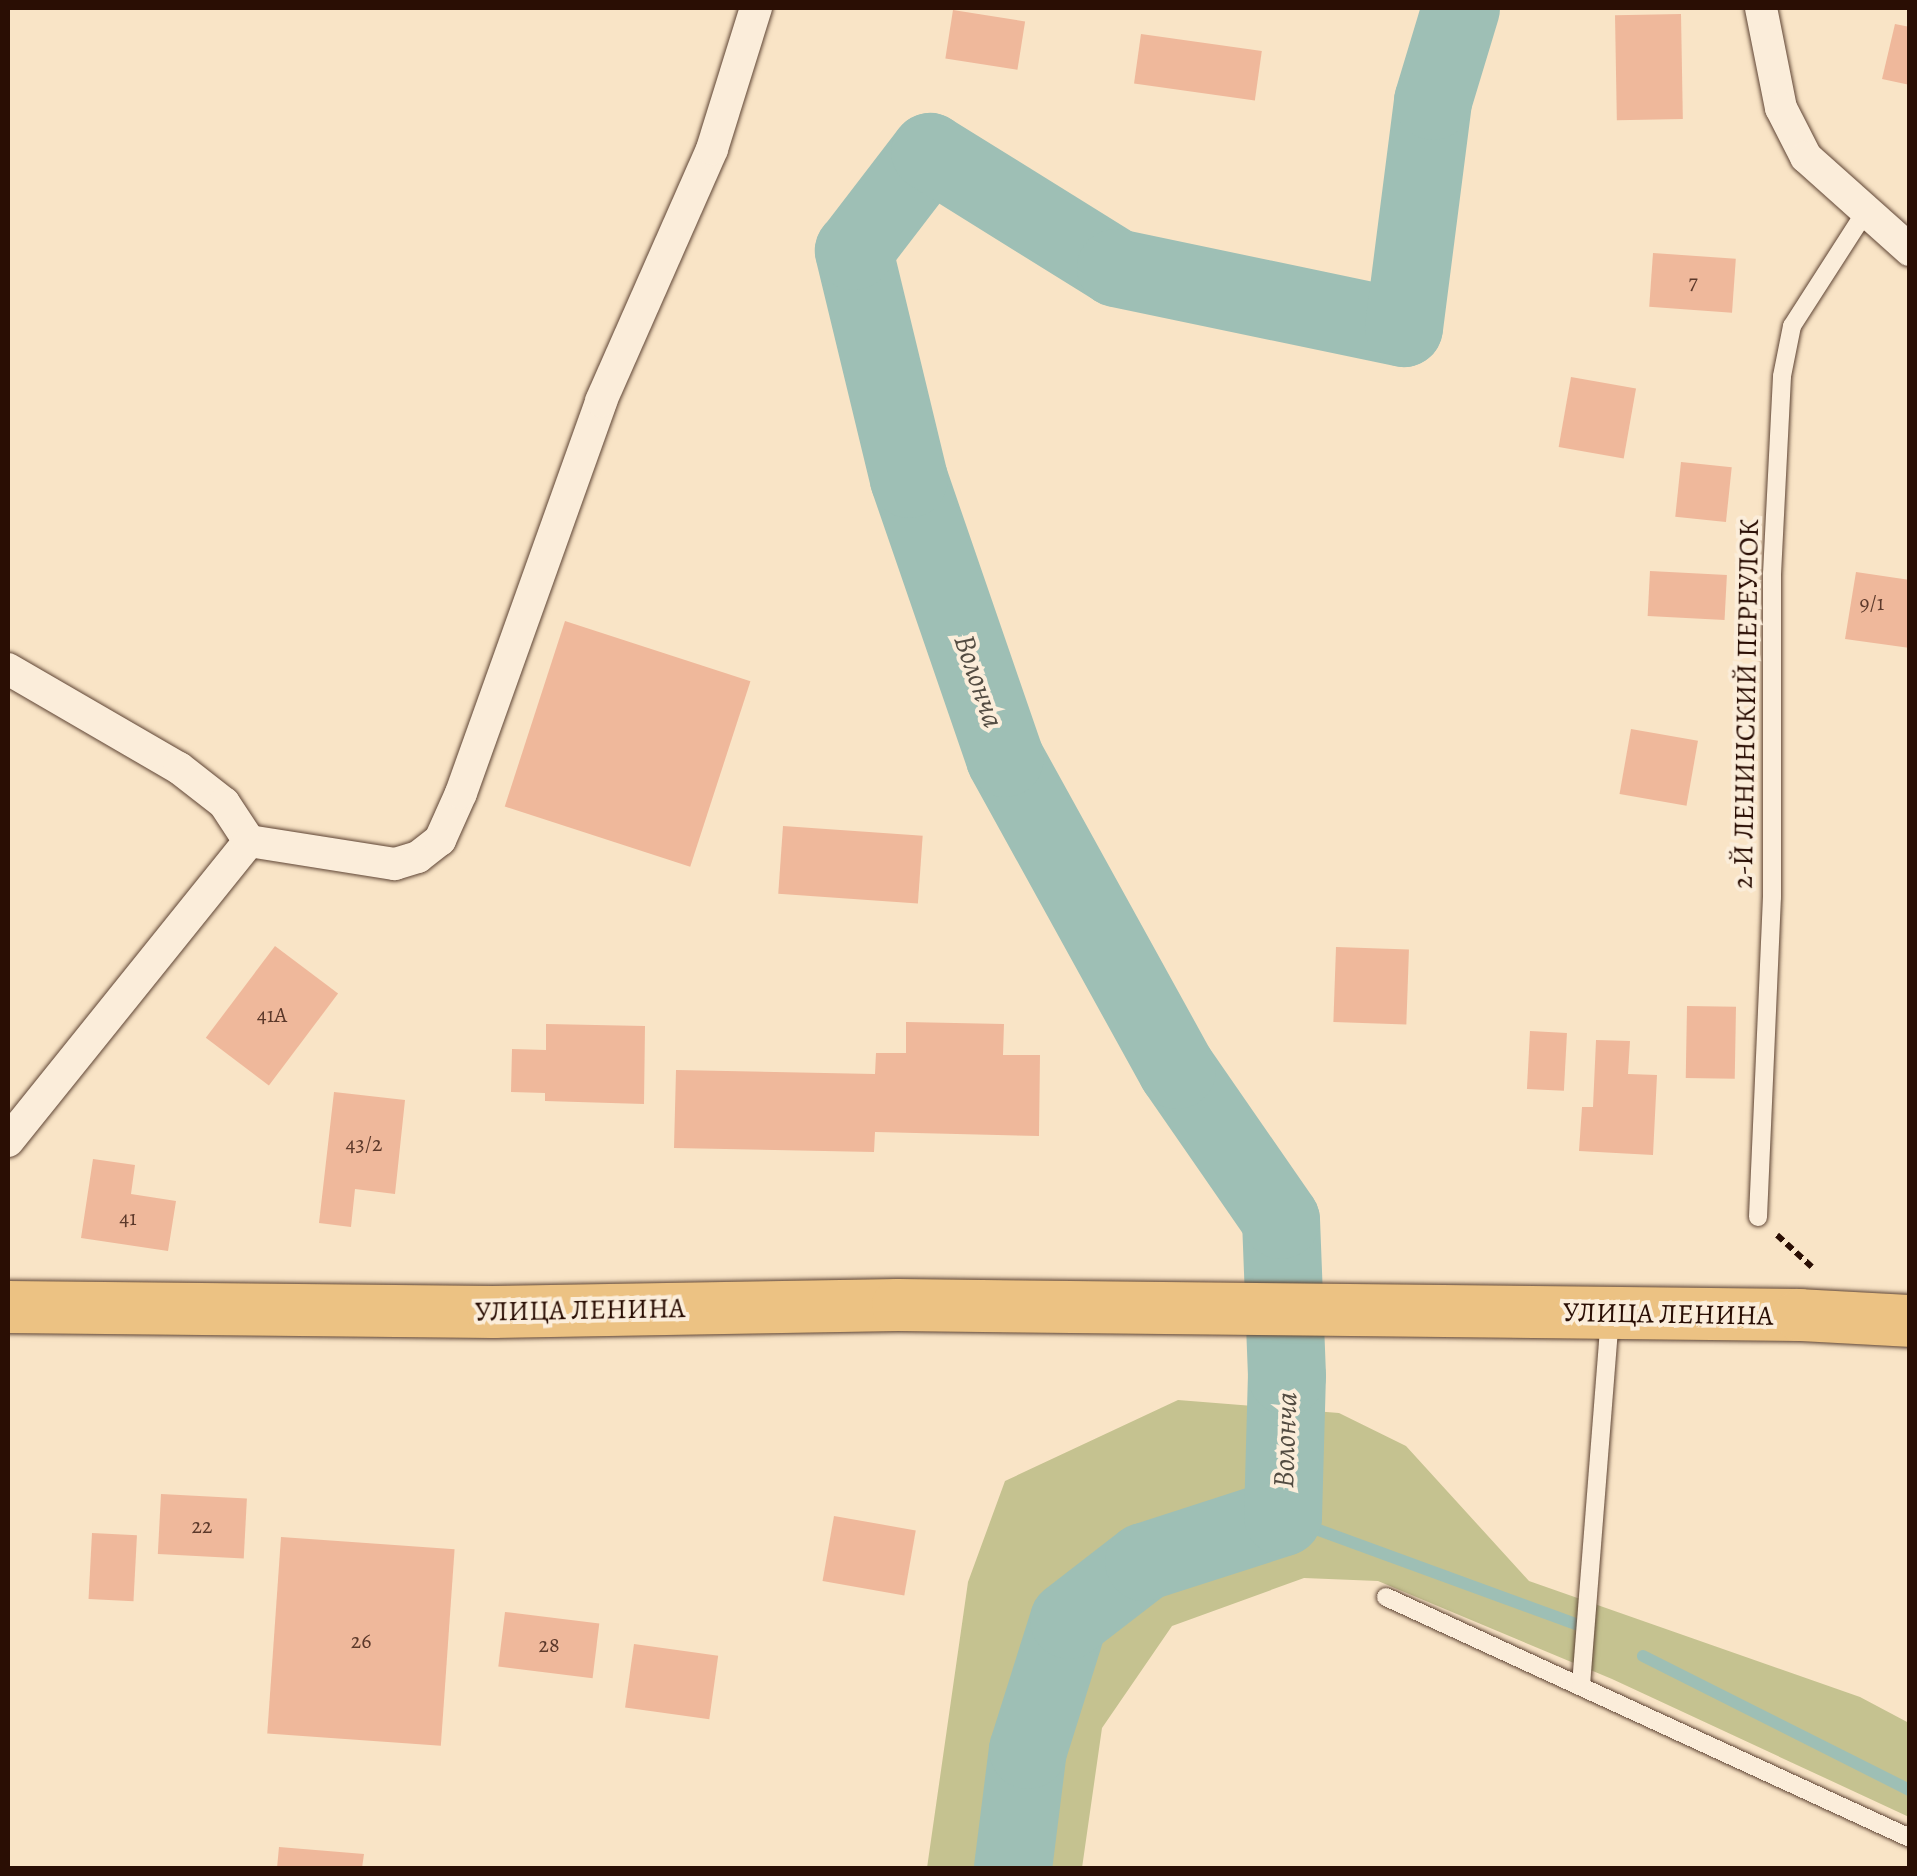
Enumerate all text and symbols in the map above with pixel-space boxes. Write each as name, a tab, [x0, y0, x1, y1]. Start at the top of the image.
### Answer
house number: 7	[1688, 270, 1698, 296]
street label: 2-Й ЛЕНИНСКИЙ ПЕРЕУЛОК	[1726, 519, 1766, 889]
house number: 9/1	[1860, 591, 1884, 617]
water label: Волонча	[946, 630, 1012, 732]
house number: 41А	[257, 1003, 287, 1029]
house number: 43/2	[346, 1132, 382, 1158]
house number: 41	[119, 1206, 137, 1232]
street label: УЛИЦА ЛЕНИНА	[475, 1291, 685, 1329]
street label: УЛИЦА ЛЕНИНА	[1563, 1295, 1773, 1333]
water label: Волонча	[1265, 1391, 1305, 1489]
house number: 22	[192, 1514, 212, 1540]
house number: 26	[351, 1629, 371, 1655]
house number: 28	[538, 1633, 560, 1659]

